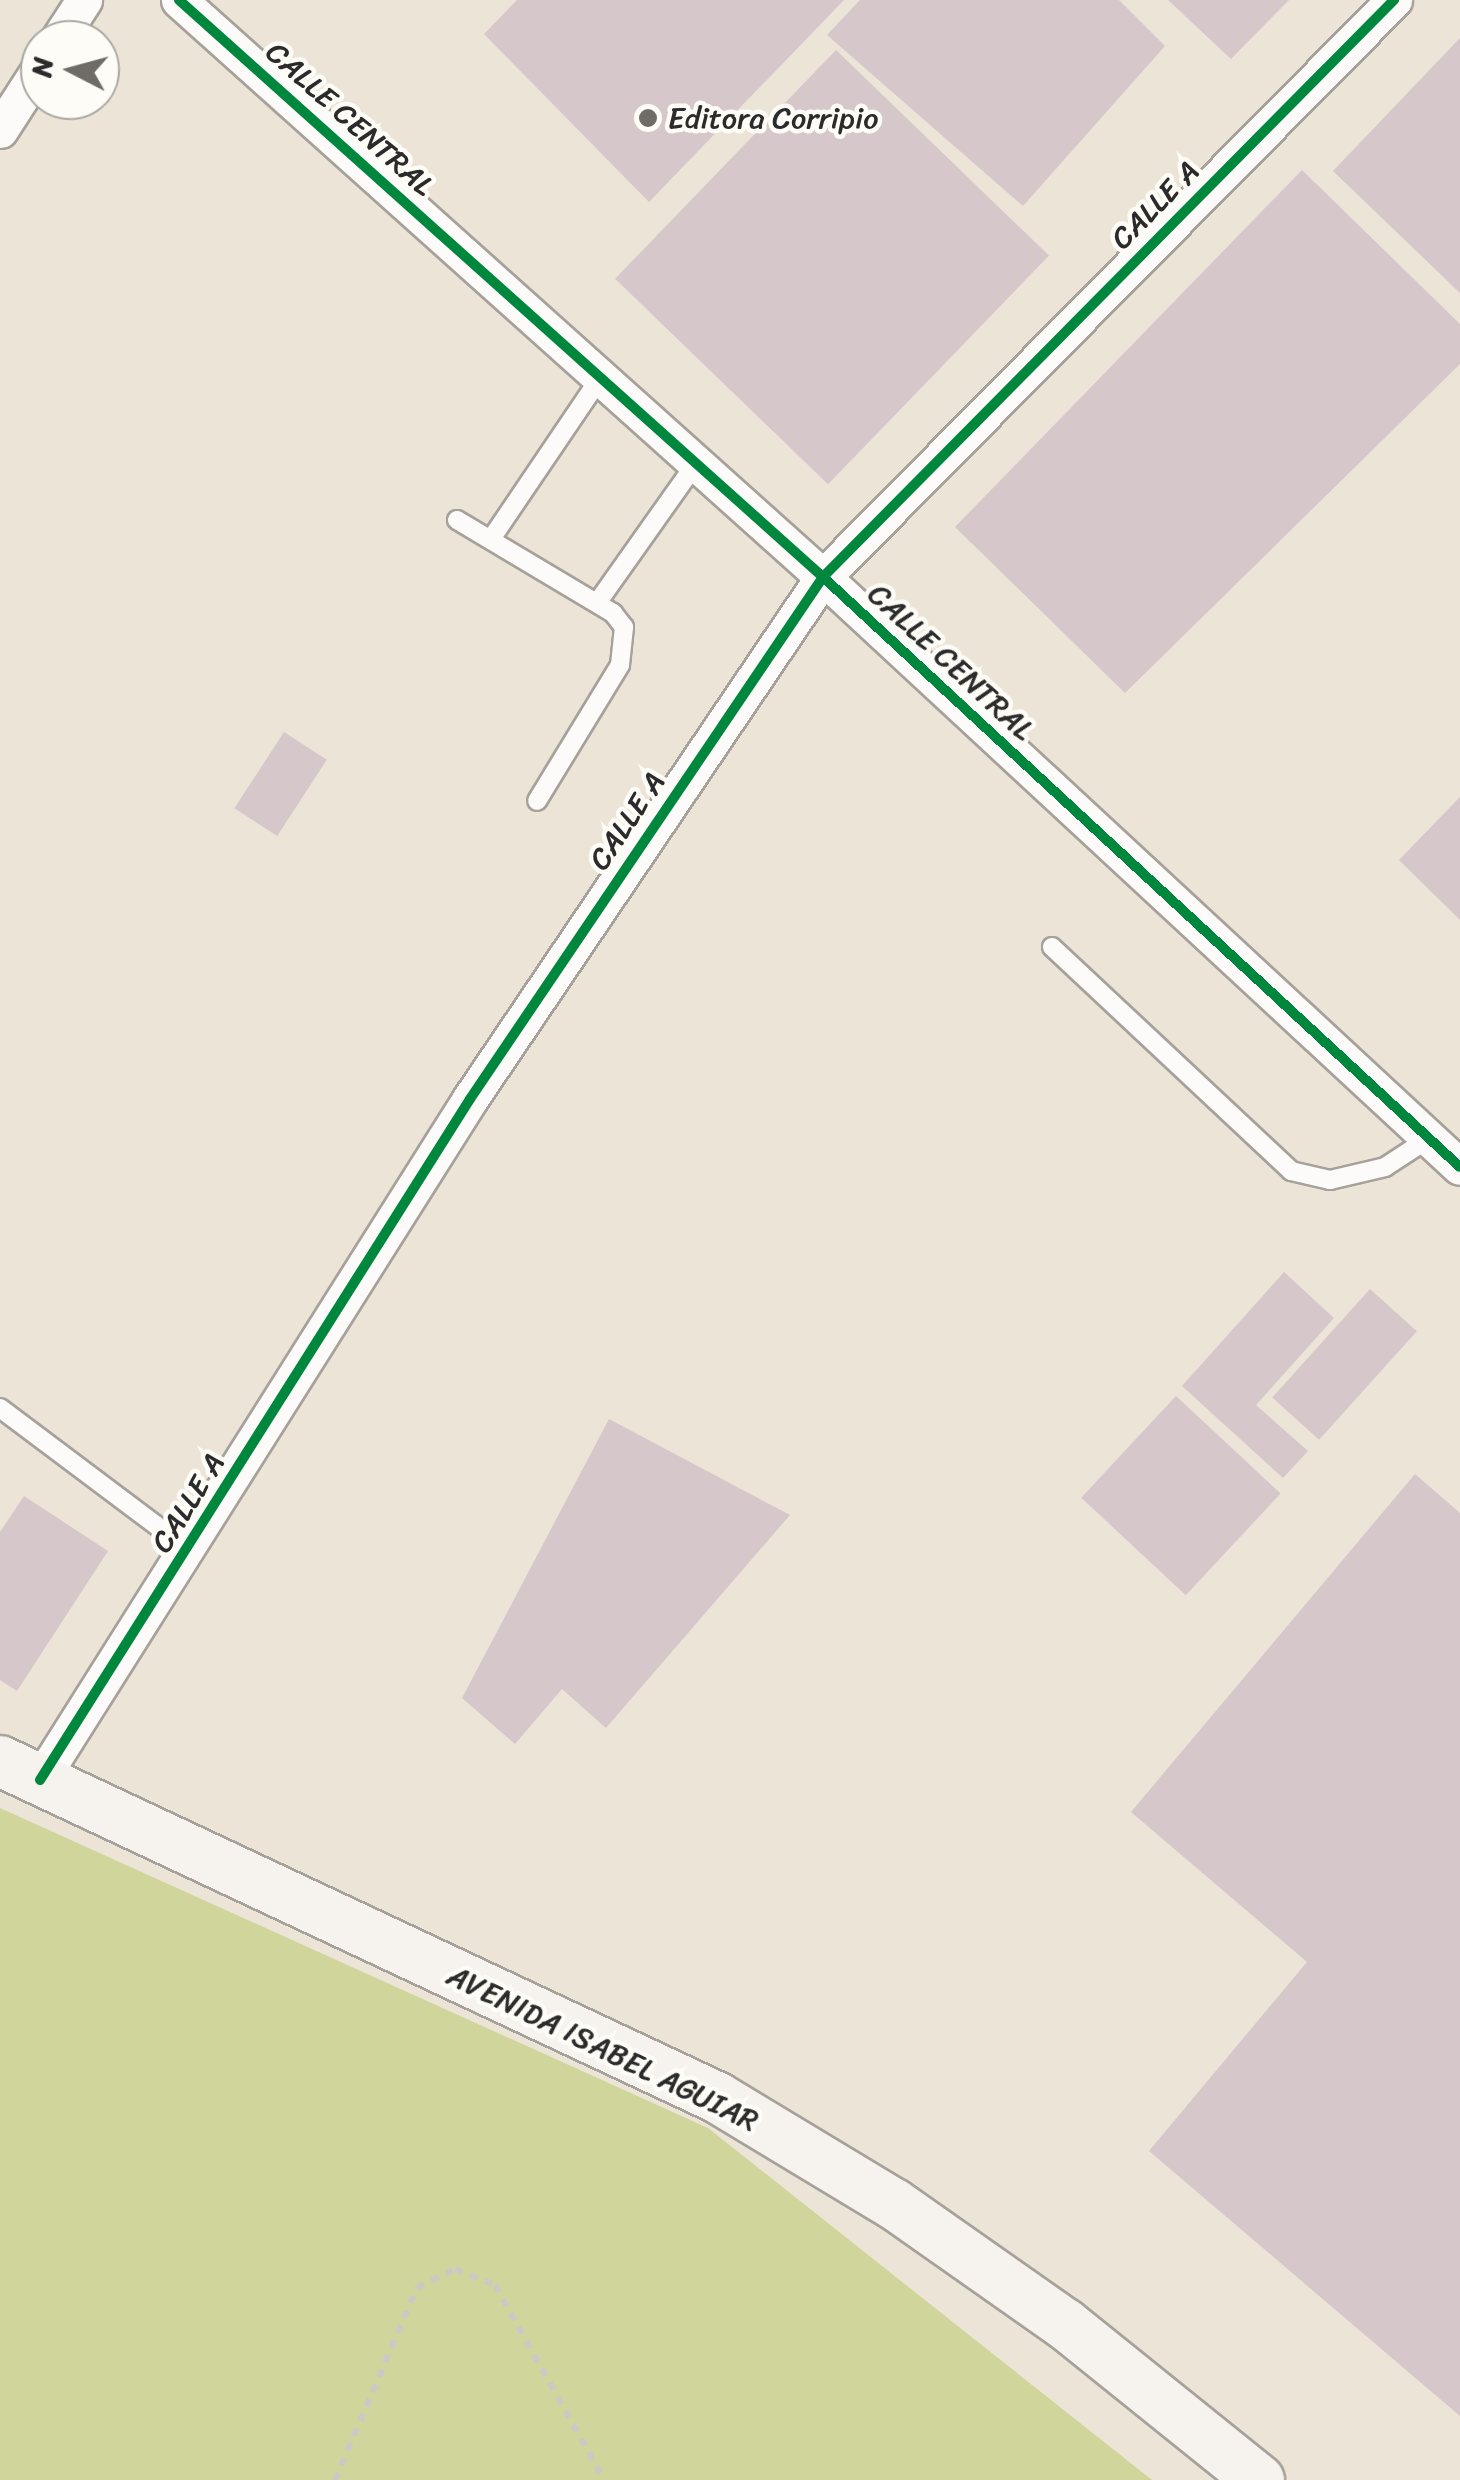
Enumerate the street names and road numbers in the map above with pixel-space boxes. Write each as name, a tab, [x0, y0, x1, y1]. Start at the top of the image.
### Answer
street label: CALLE CENTRAL	[259, 34, 441, 204]
street label: CALLE A	[1103, 153, 1207, 257]
street label: CALLE CENTRAL	[861, 576, 1041, 748]
street label: CALLE A	[581, 765, 673, 877]
street label: CALLE A	[144, 1447, 232, 1559]
street label: AVENIDA ISABEL AGUIAR	[441, 1957, 765, 2139]

